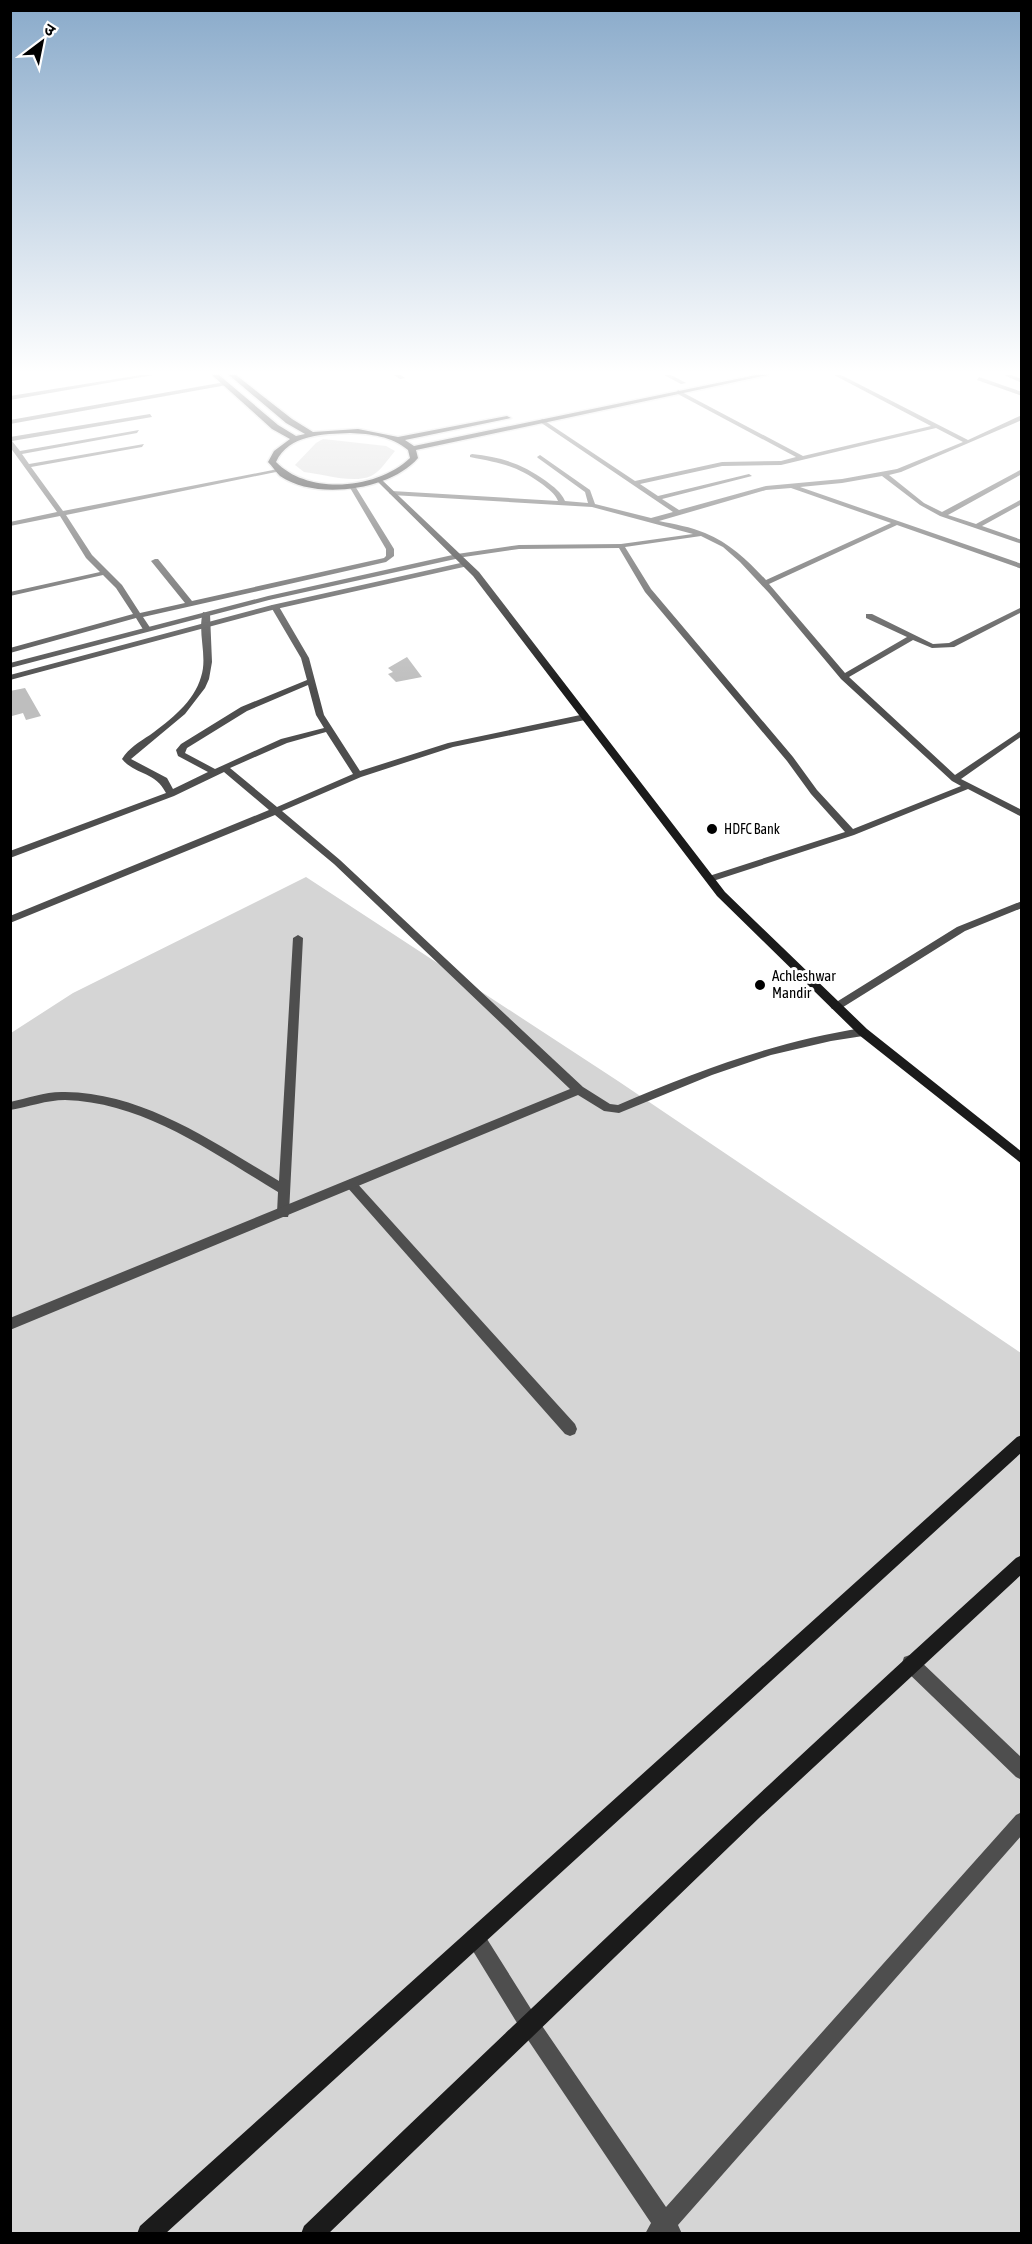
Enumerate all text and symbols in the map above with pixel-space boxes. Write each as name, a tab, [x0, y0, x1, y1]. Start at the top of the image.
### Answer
north arrow	[12, 12, 72, 72]
text: उ	[41, 19, 59, 40]
place label: HDFC Bank	[724, 821, 780, 837]
marker: HDFC Bank	[705, 822, 719, 836]
place label: Achleshwar Mandir	[772, 967, 836, 1001]
marker: Achleshwar Mandir	[753, 978, 767, 992]

